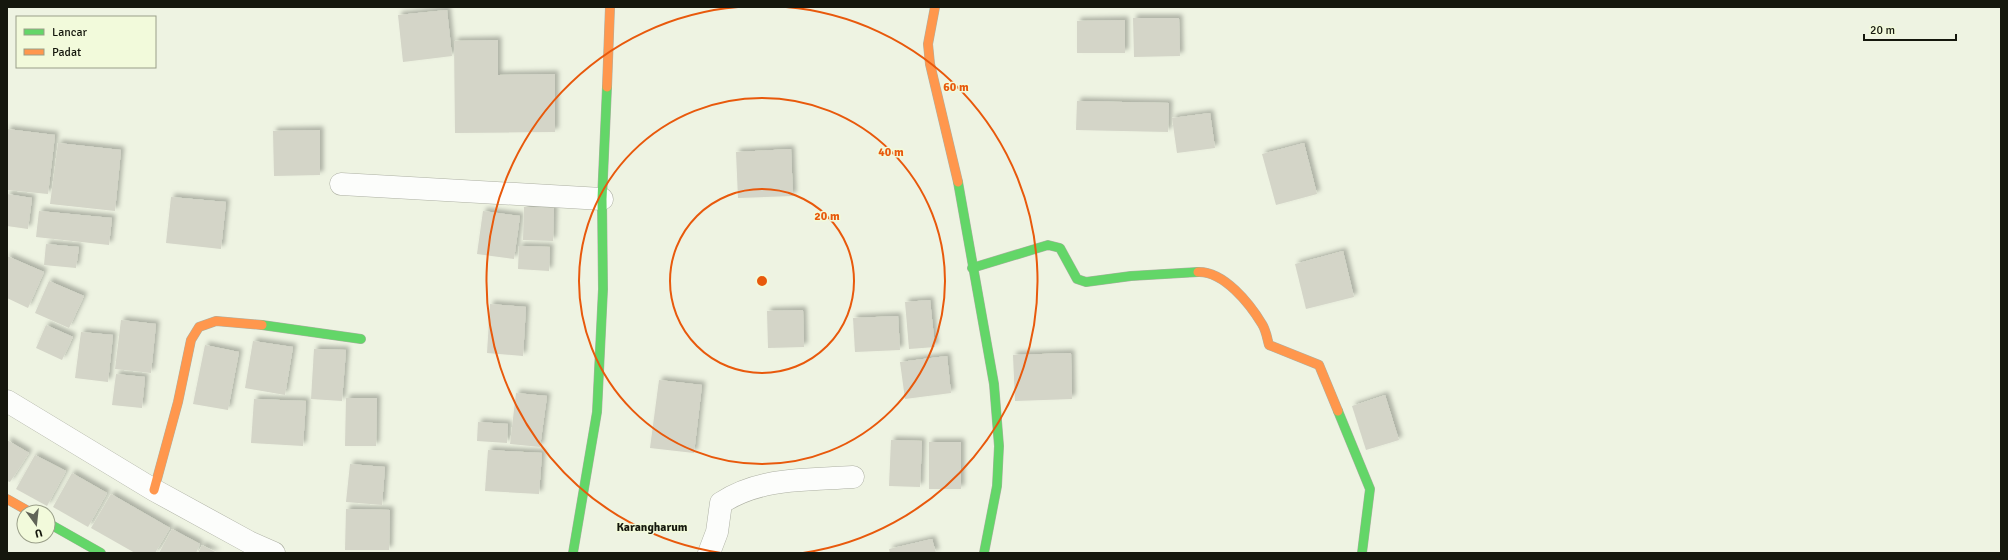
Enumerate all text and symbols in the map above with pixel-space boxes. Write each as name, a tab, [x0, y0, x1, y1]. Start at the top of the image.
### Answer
legend	[16, 16, 156, 68]
scale bar	[1864, 16, 1956, 42]
text: 20 m	[1870, 23, 1895, 38]
text: Lancar	[52, 25, 88, 40]
text: Padat	[52, 45, 81, 60]
text: 60 m	[943, 80, 969, 95]
text: 40 m	[878, 145, 904, 160]
text: 20 m	[814, 209, 840, 224]
centre of rings	[755, 274, 769, 288]
north arrow	[16, 504, 56, 544]
district label: Karangharum	[616, 520, 688, 535]
text: U	[33, 526, 44, 540]

